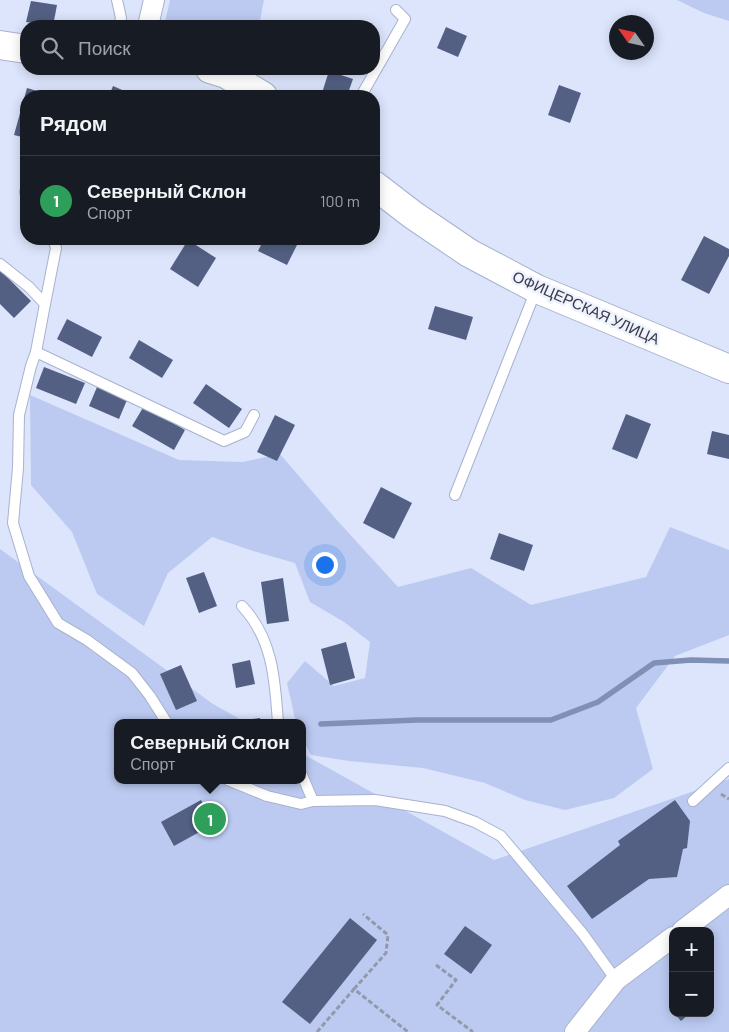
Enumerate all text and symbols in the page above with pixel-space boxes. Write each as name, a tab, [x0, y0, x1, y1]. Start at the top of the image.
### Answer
north arrow	[609, 15, 654, 60]
search box	[20, 20, 380, 75]
icon: search	[38, 34, 66, 62]
text: Поиск	[78, 36, 131, 59]
text: Рядом	[40, 110, 107, 135]
text: Северный Склон	[87, 179, 246, 202]
text: 1	[53, 191, 59, 210]
text: 100 m	[320, 191, 360, 210]
text: Спорт	[87, 203, 132, 222]
street label: ОФИЦЕРСКАЯ УЛИЦА	[510, 267, 663, 348]
your location	[312, 552, 338, 578]
popup	[114, 719, 306, 784]
text: Северный Склон	[130, 730, 290, 753]
text: Спорт	[130, 754, 175, 773]
pin: 1	[194, 800, 226, 838]
map controls	[669, 927, 714, 1017]
button: +	[669, 927, 714, 972]
button: −	[669, 972, 714, 1017]

